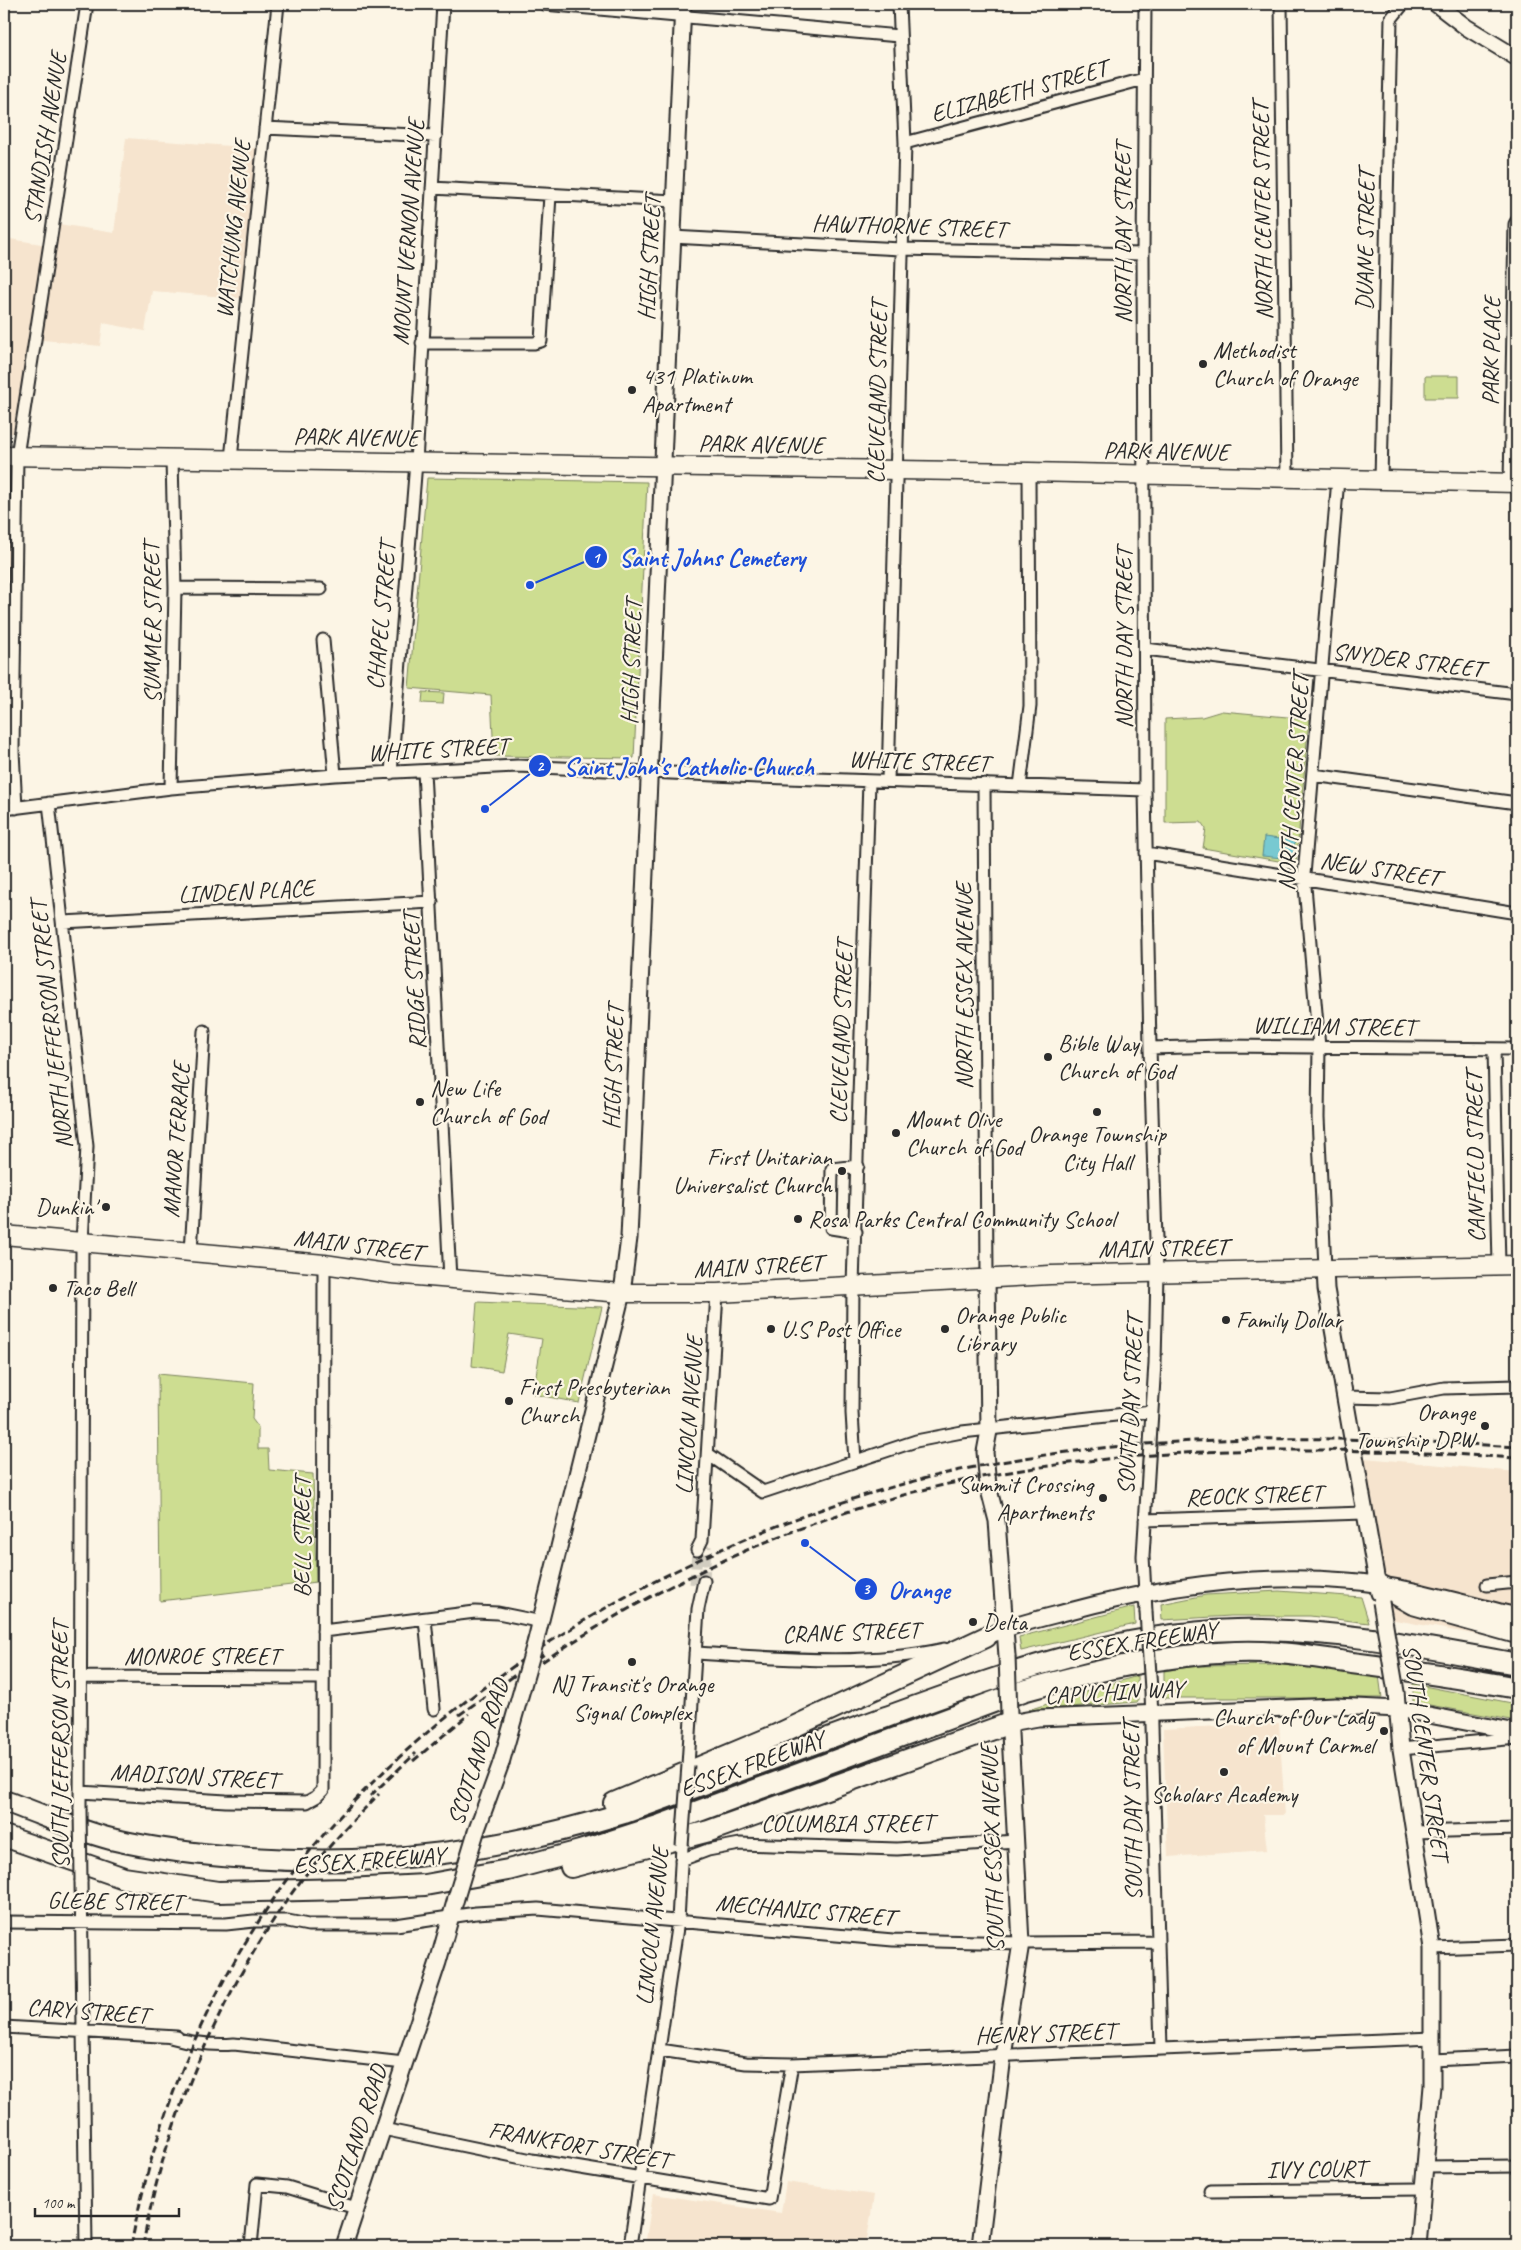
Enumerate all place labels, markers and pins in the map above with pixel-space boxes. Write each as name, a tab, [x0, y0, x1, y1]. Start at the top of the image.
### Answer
place label: Methodist Church of Orange	[1213, 335, 1360, 393]
marker: Methodist Church of Orange	[1197, 358, 1209, 370]
place label: 431 Platinum Apartment	[642, 361, 754, 419]
marker: 431 Platinum Apartment	[626, 384, 638, 396]
callout: Saint Johns Cemetery	[584, 537, 814, 577]
callout: Saint John's Catholic Church	[528, 746, 824, 786]
place label: Bible Way Church of God	[1058, 1028, 1178, 1086]
marker: Bible Way Church of God	[1042, 1051, 1054, 1063]
place label: New Life Church of God	[430, 1073, 550, 1131]
marker: New Life Church of God	[414, 1096, 426, 1108]
place label: Mount Olive Church of God	[906, 1104, 1026, 1162]
marker: Orange Township City Hall	[1091, 1106, 1103, 1118]
place label: Orange Township City Hall	[1028, 1119, 1168, 1177]
marker: Mount Olive Church of God	[890, 1127, 902, 1139]
place label: First Unitarian Universalist Church	[673, 1142, 833, 1200]
marker: First Unitarian Universalist Church	[836, 1165, 848, 1177]
place label: Dunkin'	[36, 1192, 100, 1222]
marker: Dunkin'	[100, 1201, 112, 1213]
place label: Rosa Parks Central Community School	[808, 1204, 1119, 1234]
marker: Rosa Parks Central Community School	[792, 1213, 804, 1225]
place label: Taco Bell	[63, 1273, 137, 1303]
marker: Taco Bell	[47, 1282, 59, 1294]
place label: Orange Public Library	[955, 1300, 1067, 1358]
place label: Family Dollar	[1236, 1305, 1345, 1335]
place label: U.S Post Office	[781, 1314, 903, 1344]
marker: Family Dollar	[1220, 1314, 1232, 1326]
marker: U.S Post Office	[765, 1323, 777, 1335]
marker: Orange Public Library	[939, 1323, 951, 1335]
place label: First Presbyterian Church	[519, 1372, 671, 1430]
marker: First Presbyterian Church	[503, 1395, 515, 1407]
place label: Orange Township DPW	[1355, 1397, 1478, 1455]
marker: Orange Township DPW	[1479, 1420, 1491, 1432]
place label: Summit Crossing Apartments	[958, 1469, 1096, 1527]
marker: Summit Crossing Apartments	[1097, 1492, 1109, 1504]
callout: Orange	[853, 1569, 960, 1609]
place label: Delta	[983, 1607, 1028, 1637]
marker: Delta	[967, 1616, 979, 1628]
marker: NJ Transit's Orange Signal Complex	[626, 1656, 638, 1668]
place label: NJ Transit's Orange Signal Complex	[551, 1669, 716, 1727]
place label: Church of Our Lady of Mount Carmel	[1213, 1702, 1378, 1760]
marker: Church of Our Lady of Mount Carmel	[1378, 1725, 1390, 1737]
marker: Scholars Academy	[1218, 1766, 1230, 1778]
place label: Scholars Academy	[1151, 1779, 1299, 1809]

